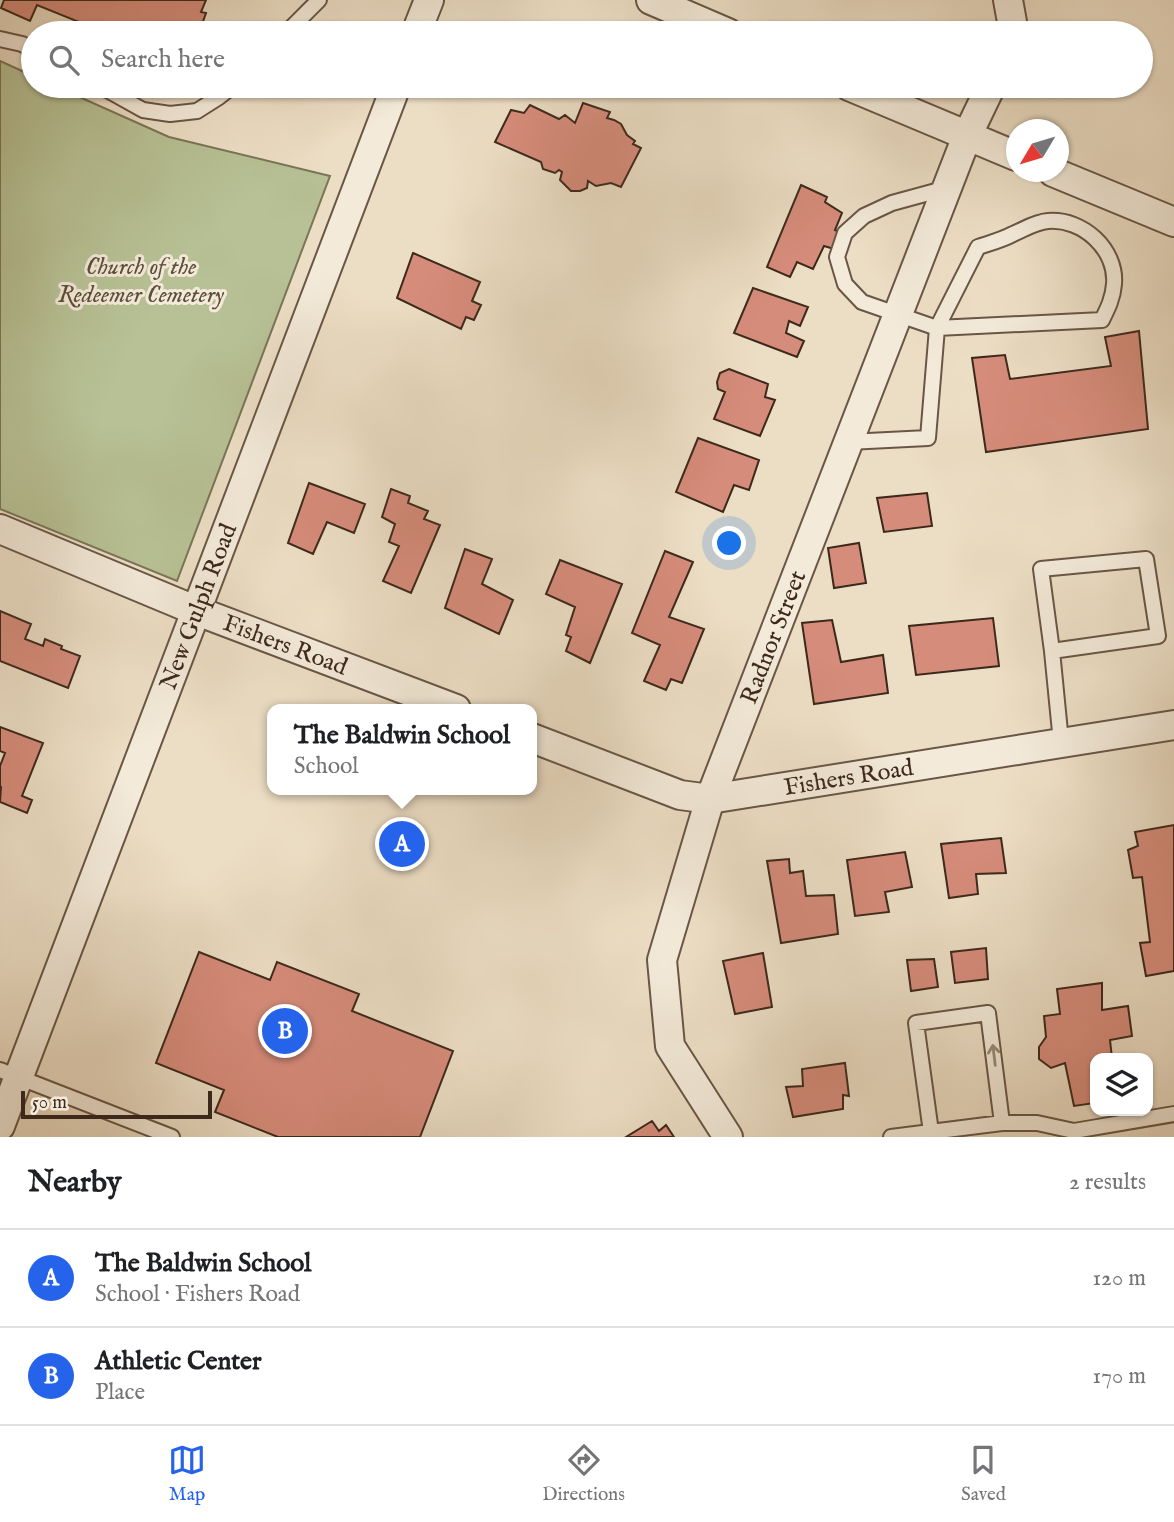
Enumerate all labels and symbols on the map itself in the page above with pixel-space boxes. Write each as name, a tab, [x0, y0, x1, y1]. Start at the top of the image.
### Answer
north arrow	[1006, 119, 1069, 182]
park label: Church of the Redeemer Cemetery	[58, 252, 225, 311]
street label: New Gulph Road	[154, 519, 245, 694]
your location	[712, 526, 746, 560]
street label: Radnor Street	[734, 566, 814, 709]
street label: Fishers Road	[218, 608, 352, 684]
street label: Fishers Road	[782, 753, 916, 804]
pin: A	[379, 818, 425, 870]
pin: B	[262, 1005, 308, 1057]
one-way arrow	[987, 1045, 1000, 1067]
scale bar	[21, 1088, 212, 1120]

